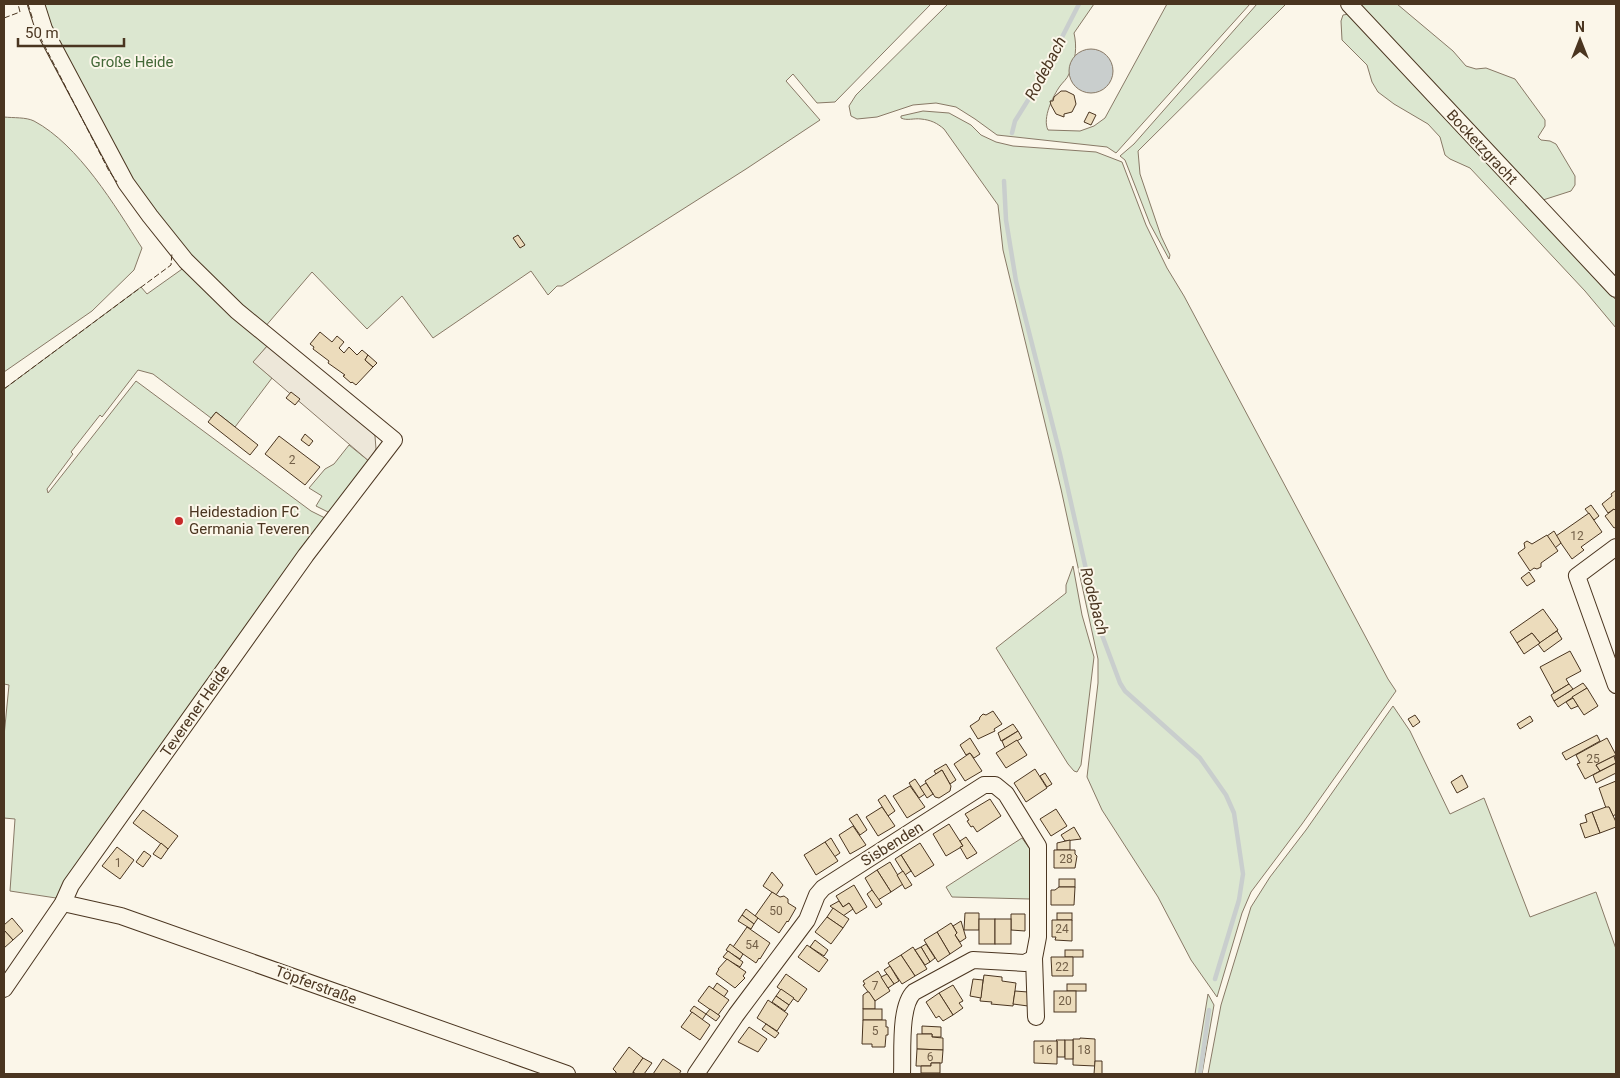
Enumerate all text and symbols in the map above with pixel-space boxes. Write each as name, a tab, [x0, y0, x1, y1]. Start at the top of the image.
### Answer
scale bar	[18, 15, 124, 47]
north arrow	[1555, 15, 1605, 65]
text: N	[1575, 19, 1585, 35]
text: 50 m	[25, 24, 59, 42]
water label: Rodebach	[1021, 33, 1070, 103]
park label: Große Heide	[90, 53, 174, 71]
street label: Bocketzgracht	[1443, 106, 1521, 188]
house number: 2	[289, 453, 296, 467]
place label: Heidestadion FC Germania Teveren	[189, 503, 309, 538]
marker: Heidestadion FC Germania Teveren	[173, 515, 185, 527]
house number: 12	[1570, 529, 1584, 543]
water label: Rodebach	[1076, 565, 1113, 637]
street label: Teverener Heide	[157, 662, 233, 760]
house number: 25	[1586, 752, 1600, 766]
street label: Sisbenden	[858, 818, 926, 870]
house number: 28	[1059, 852, 1073, 866]
house number: 1	[115, 856, 121, 870]
house number: 50	[769, 904, 783, 918]
house number: 24	[1055, 922, 1069, 936]
house number: 54	[745, 938, 759, 952]
house number: 22	[1055, 960, 1069, 974]
street label: Töpferstraße	[273, 962, 359, 1008]
house number: 7	[872, 979, 879, 993]
house number: 20	[1058, 994, 1072, 1008]
house number: 5	[872, 1024, 879, 1038]
house number: 16	[1039, 1043, 1053, 1057]
house number: 18	[1077, 1043, 1091, 1057]
house number: 6	[927, 1050, 934, 1064]

